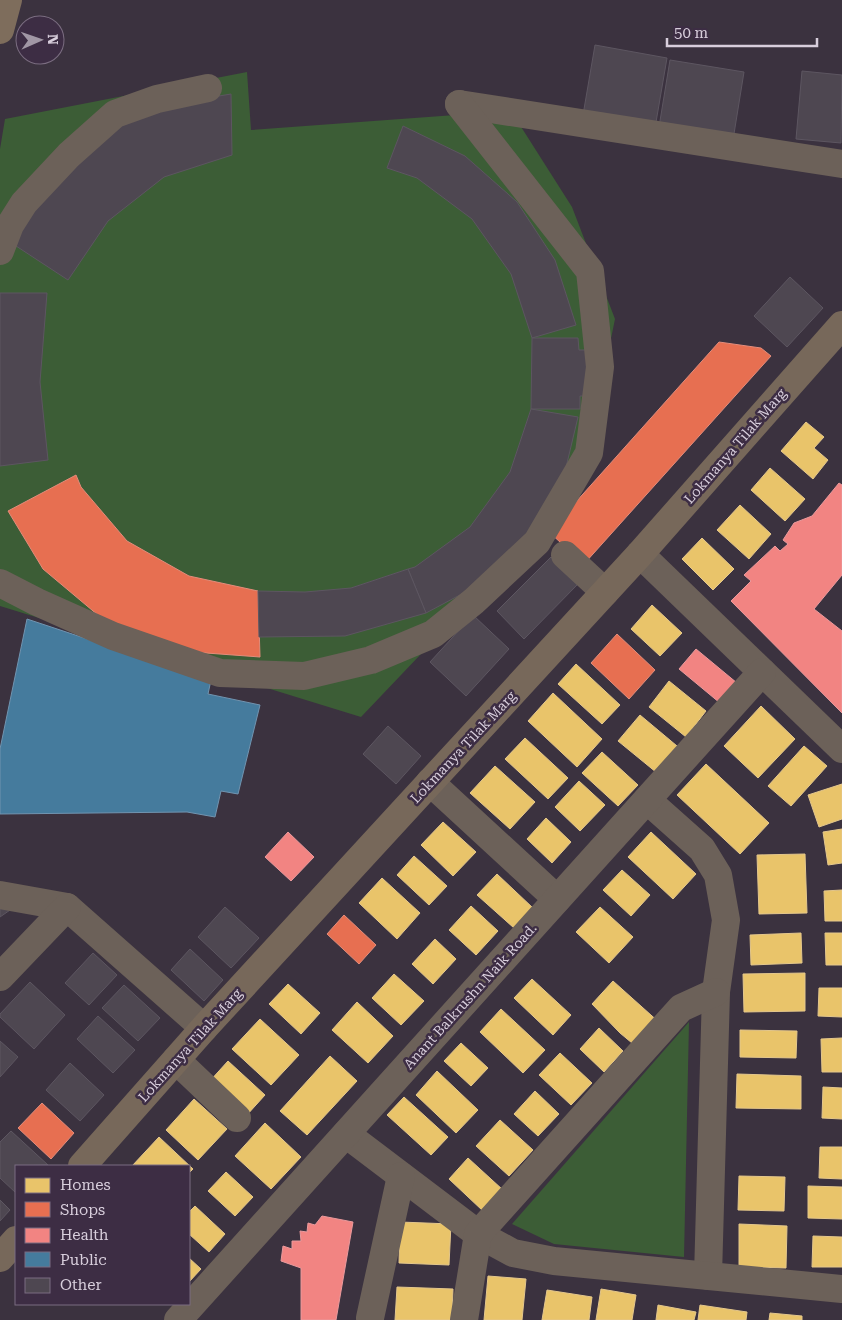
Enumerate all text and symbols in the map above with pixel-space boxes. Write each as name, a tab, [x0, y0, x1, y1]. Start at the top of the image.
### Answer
north arrow	[15, 15, 65, 65]
scale bar	[667, 15, 817, 47]
text: 50 m	[674, 24, 709, 42]
text: N	[45, 34, 61, 45]
street label: Lokmanya Tilak Marg	[681, 385, 789, 507]
street label: Lokmanya Tilak Marg	[407, 688, 519, 806]
street label: Anant Balkrushn Naik Road.	[400, 920, 540, 1072]
street label: Lokmanya Tilak Marg	[135, 985, 245, 1105]
legend	[15, 1165, 190, 1305]
text: Homes	[60, 1176, 111, 1194]
text: Shops	[60, 1201, 105, 1219]
text: Health	[60, 1226, 109, 1244]
text: Public	[60, 1251, 107, 1269]
text: Other	[60, 1276, 102, 1294]

